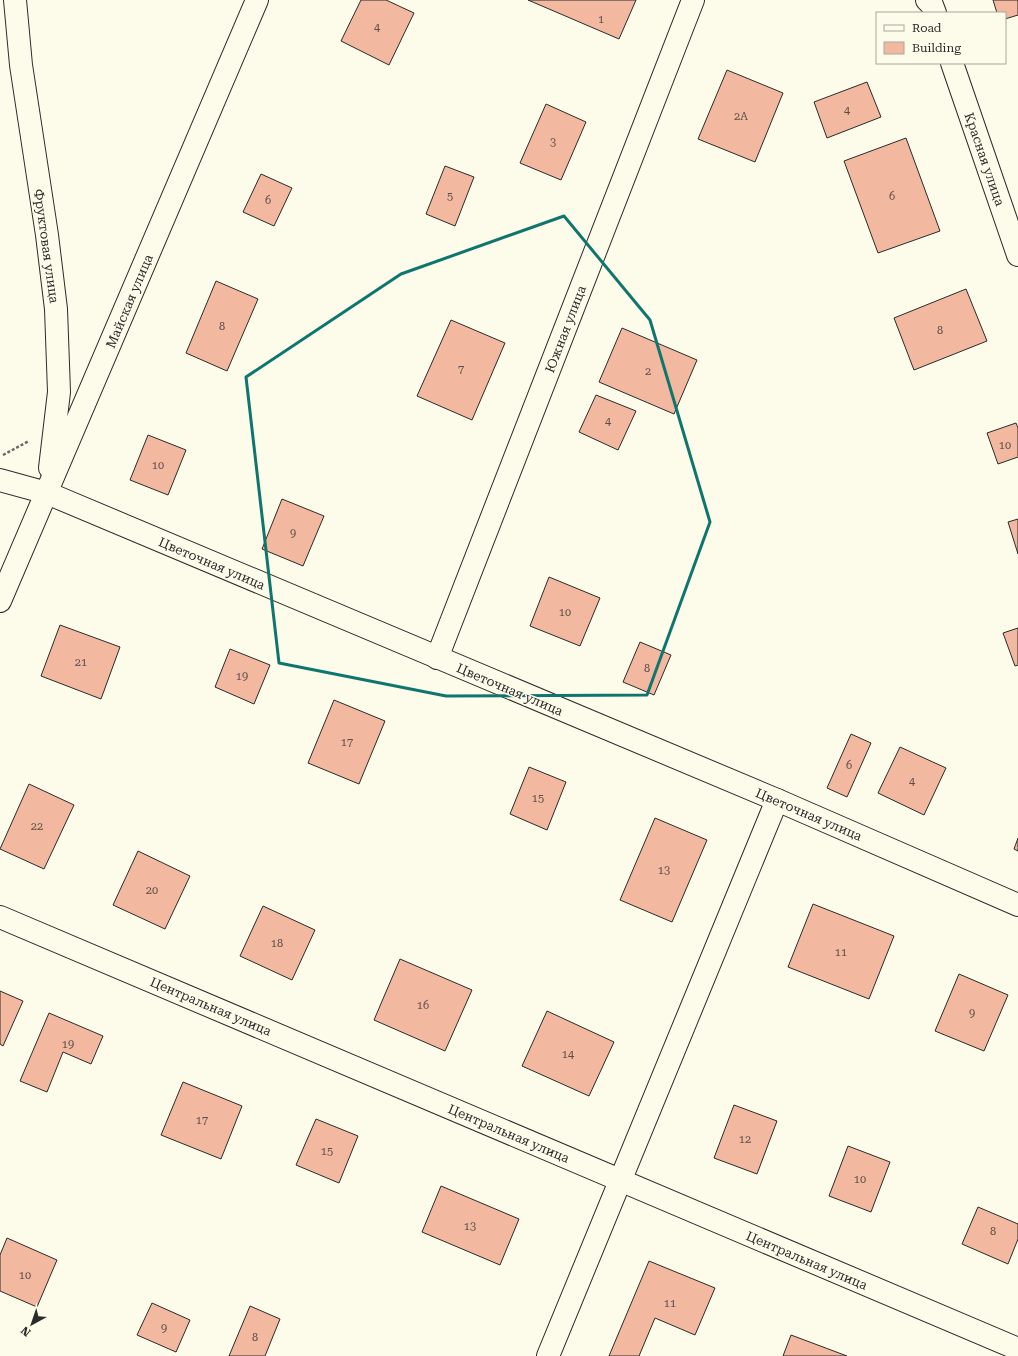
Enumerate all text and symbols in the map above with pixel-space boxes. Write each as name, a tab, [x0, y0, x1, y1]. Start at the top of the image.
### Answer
legend	[876, 12, 1006, 64]
house number: 1	[598, 13, 604, 26]
house number: 4	[374, 21, 381, 34]
text: Road	[912, 21, 942, 35]
text: Building	[912, 41, 961, 55]
house number: 4	[844, 104, 851, 117]
house number: 2А	[734, 110, 748, 123]
street label: Красная улица	[962, 111, 1008, 208]
house number: 3	[550, 136, 556, 149]
street label: Фруктовая улица	[31, 188, 62, 304]
house number: 5	[447, 190, 453, 203]
house number: 6	[889, 190, 895, 203]
house number: 6	[265, 194, 271, 207]
street label: Майская улица	[103, 252, 156, 350]
street label: Южная улица	[542, 283, 589, 375]
house number: 8	[219, 320, 225, 333]
house number: 8	[937, 324, 943, 337]
house number: 7	[458, 363, 464, 376]
house number: 2	[645, 365, 651, 378]
house number: 4	[605, 415, 612, 428]
house number: 10	[999, 439, 1011, 452]
house number: 10	[152, 459, 164, 472]
house number: 9	[290, 527, 296, 540]
street label: Цветочная улица	[156, 534, 267, 593]
house number: 10	[559, 606, 571, 619]
house number: 21	[75, 656, 87, 669]
street label: Цветочная улица	[454, 660, 565, 719]
house number: 8	[644, 662, 650, 675]
house number: 19	[236, 670, 248, 683]
house number: 17	[341, 736, 353, 749]
house number: 6	[846, 759, 852, 772]
house number: 4	[909, 775, 916, 788]
street label: Цветочная улица	[753, 785, 864, 844]
house number: 15	[532, 792, 544, 805]
house number: 22	[31, 820, 43, 833]
house number: 13	[658, 864, 670, 877]
house number: 20	[146, 884, 158, 897]
house number: 18	[271, 937, 283, 950]
house number: 11	[835, 946, 847, 959]
street label: Центральная улица	[148, 974, 274, 1039]
house number: 16	[417, 999, 429, 1012]
house number: 9	[969, 1007, 975, 1020]
house number: 19	[62, 1038, 74, 1051]
house number: 14	[562, 1048, 575, 1061]
street label: Центральная улица	[446, 1101, 572, 1166]
house number: 17	[196, 1114, 208, 1127]
house number: 12	[739, 1133, 751, 1146]
house number: 15	[321, 1145, 333, 1158]
house number: 10	[854, 1173, 866, 1186]
house number: 13	[464, 1220, 476, 1233]
house number: 8	[990, 1225, 996, 1238]
street label: Центральная улица	[744, 1228, 870, 1293]
house number: 10	[19, 1269, 31, 1282]
house number: 11	[664, 1297, 676, 1310]
north arrow	[12, 1304, 52, 1344]
house number: 9	[161, 1322, 167, 1335]
text: N	[18, 1323, 33, 1339]
house number: 8	[252, 1331, 258, 1344]

